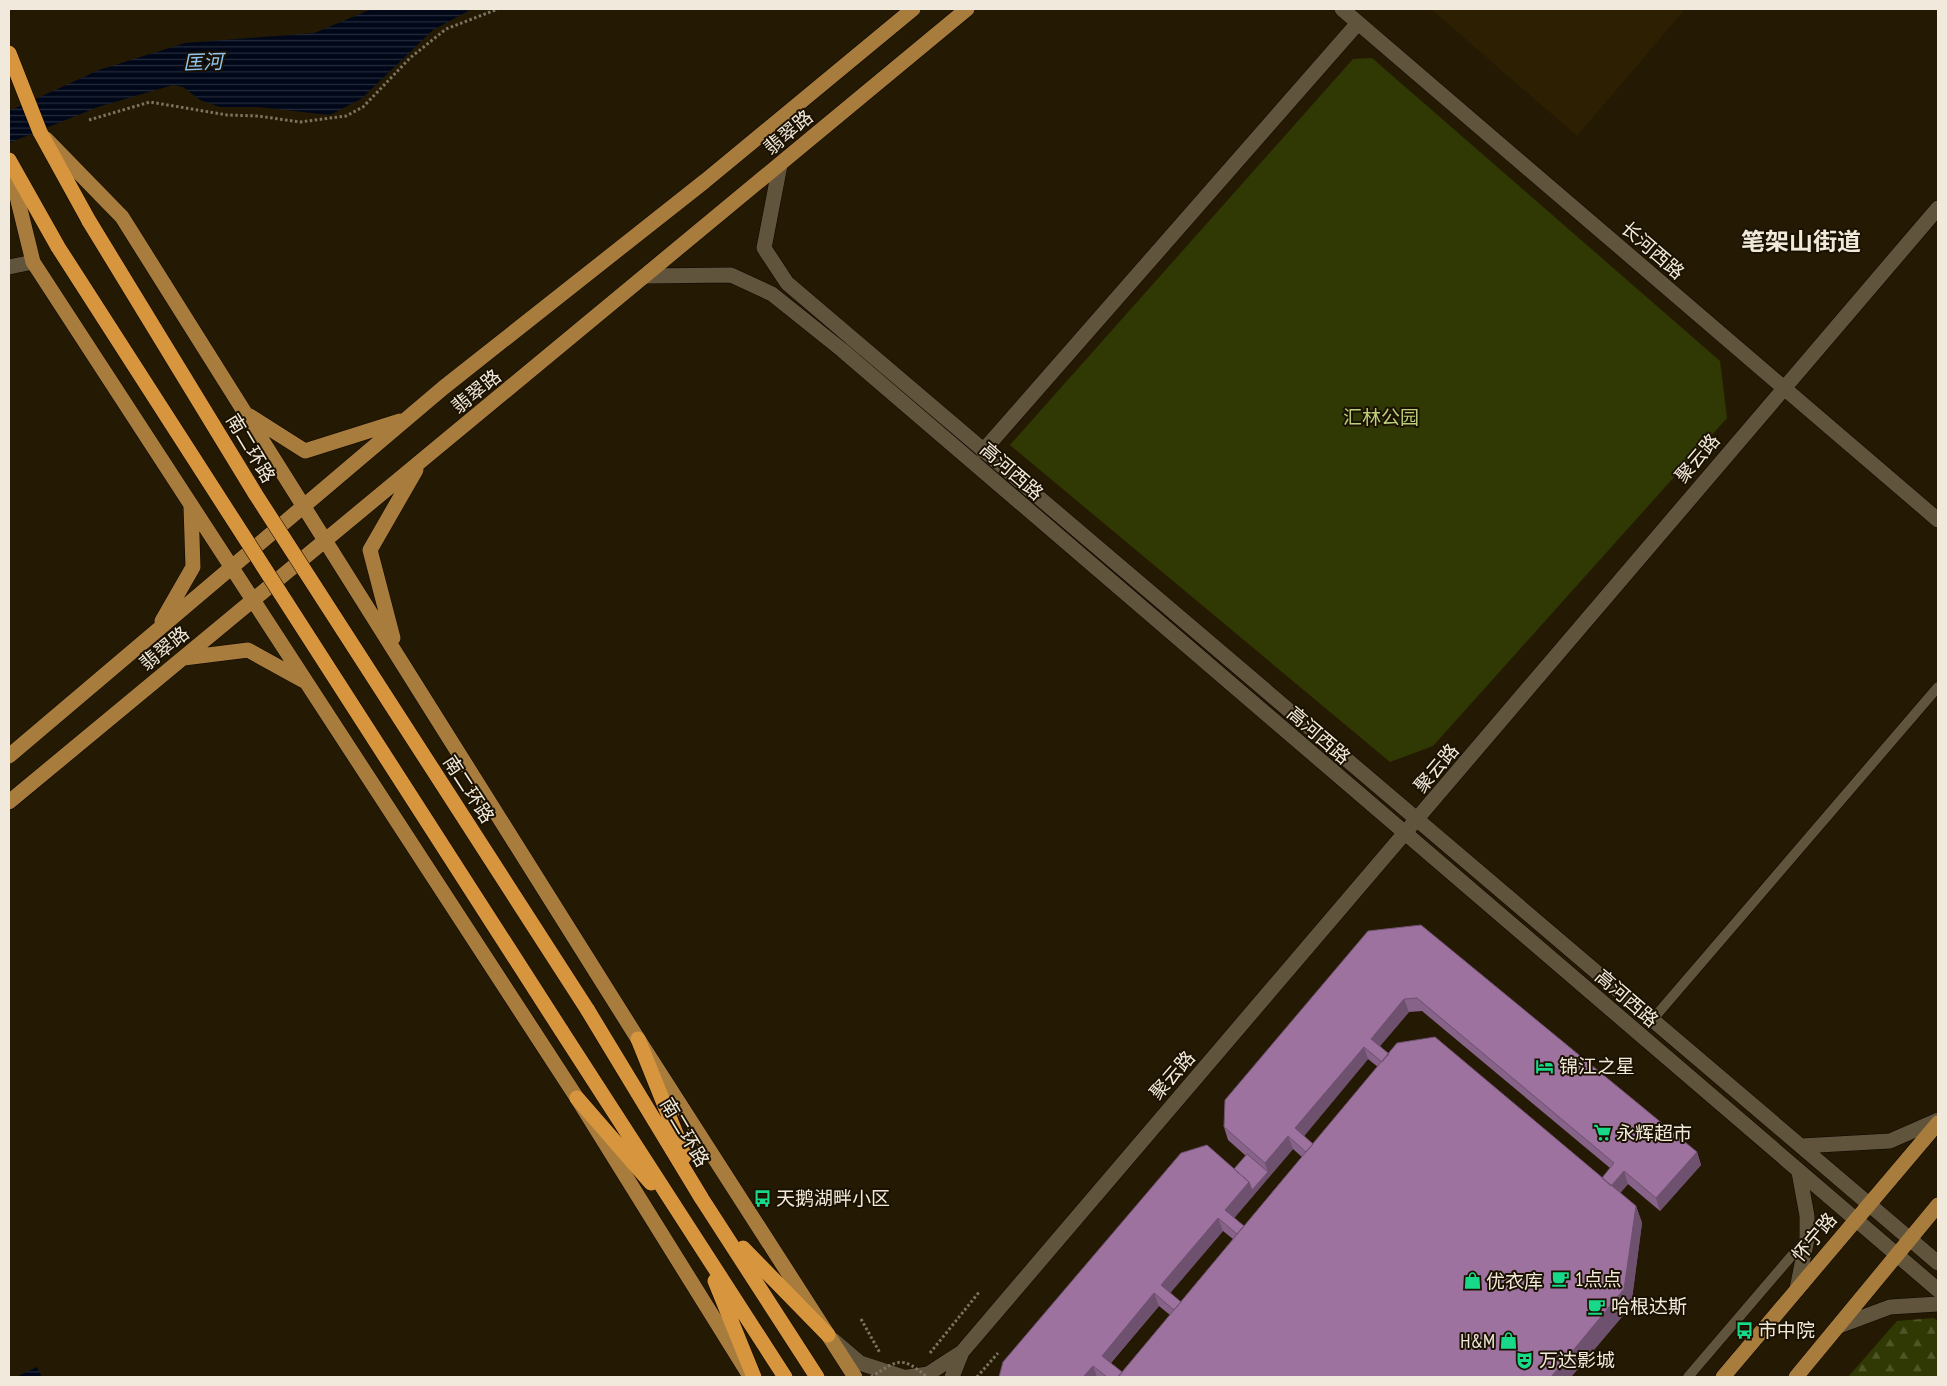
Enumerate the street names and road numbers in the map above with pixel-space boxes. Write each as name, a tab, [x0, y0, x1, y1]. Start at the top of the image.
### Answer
street label: 翡翠路	[758, 104, 818, 160]
street label: 长河西路	[1616, 216, 1690, 284]
street label: 翡翠路	[446, 364, 506, 418]
street label: 南二环路	[221, 409, 281, 487]
street label: 聚云路	[1669, 428, 1725, 488]
street label: 高河西路	[975, 437, 1049, 505]
street label: 翡翠路	[134, 621, 194, 675]
street label: 高河西路	[1282, 701, 1356, 769]
street label: 聚云路	[1408, 738, 1464, 798]
street label: 南二环路	[438, 751, 500, 827]
street label: 高河西路	[1590, 964, 1664, 1032]
street label: 聚云路	[1144, 1046, 1200, 1104]
street label: 南二环路	[655, 1093, 715, 1171]
street label: 怀宁路	[1786, 1207, 1842, 1267]

